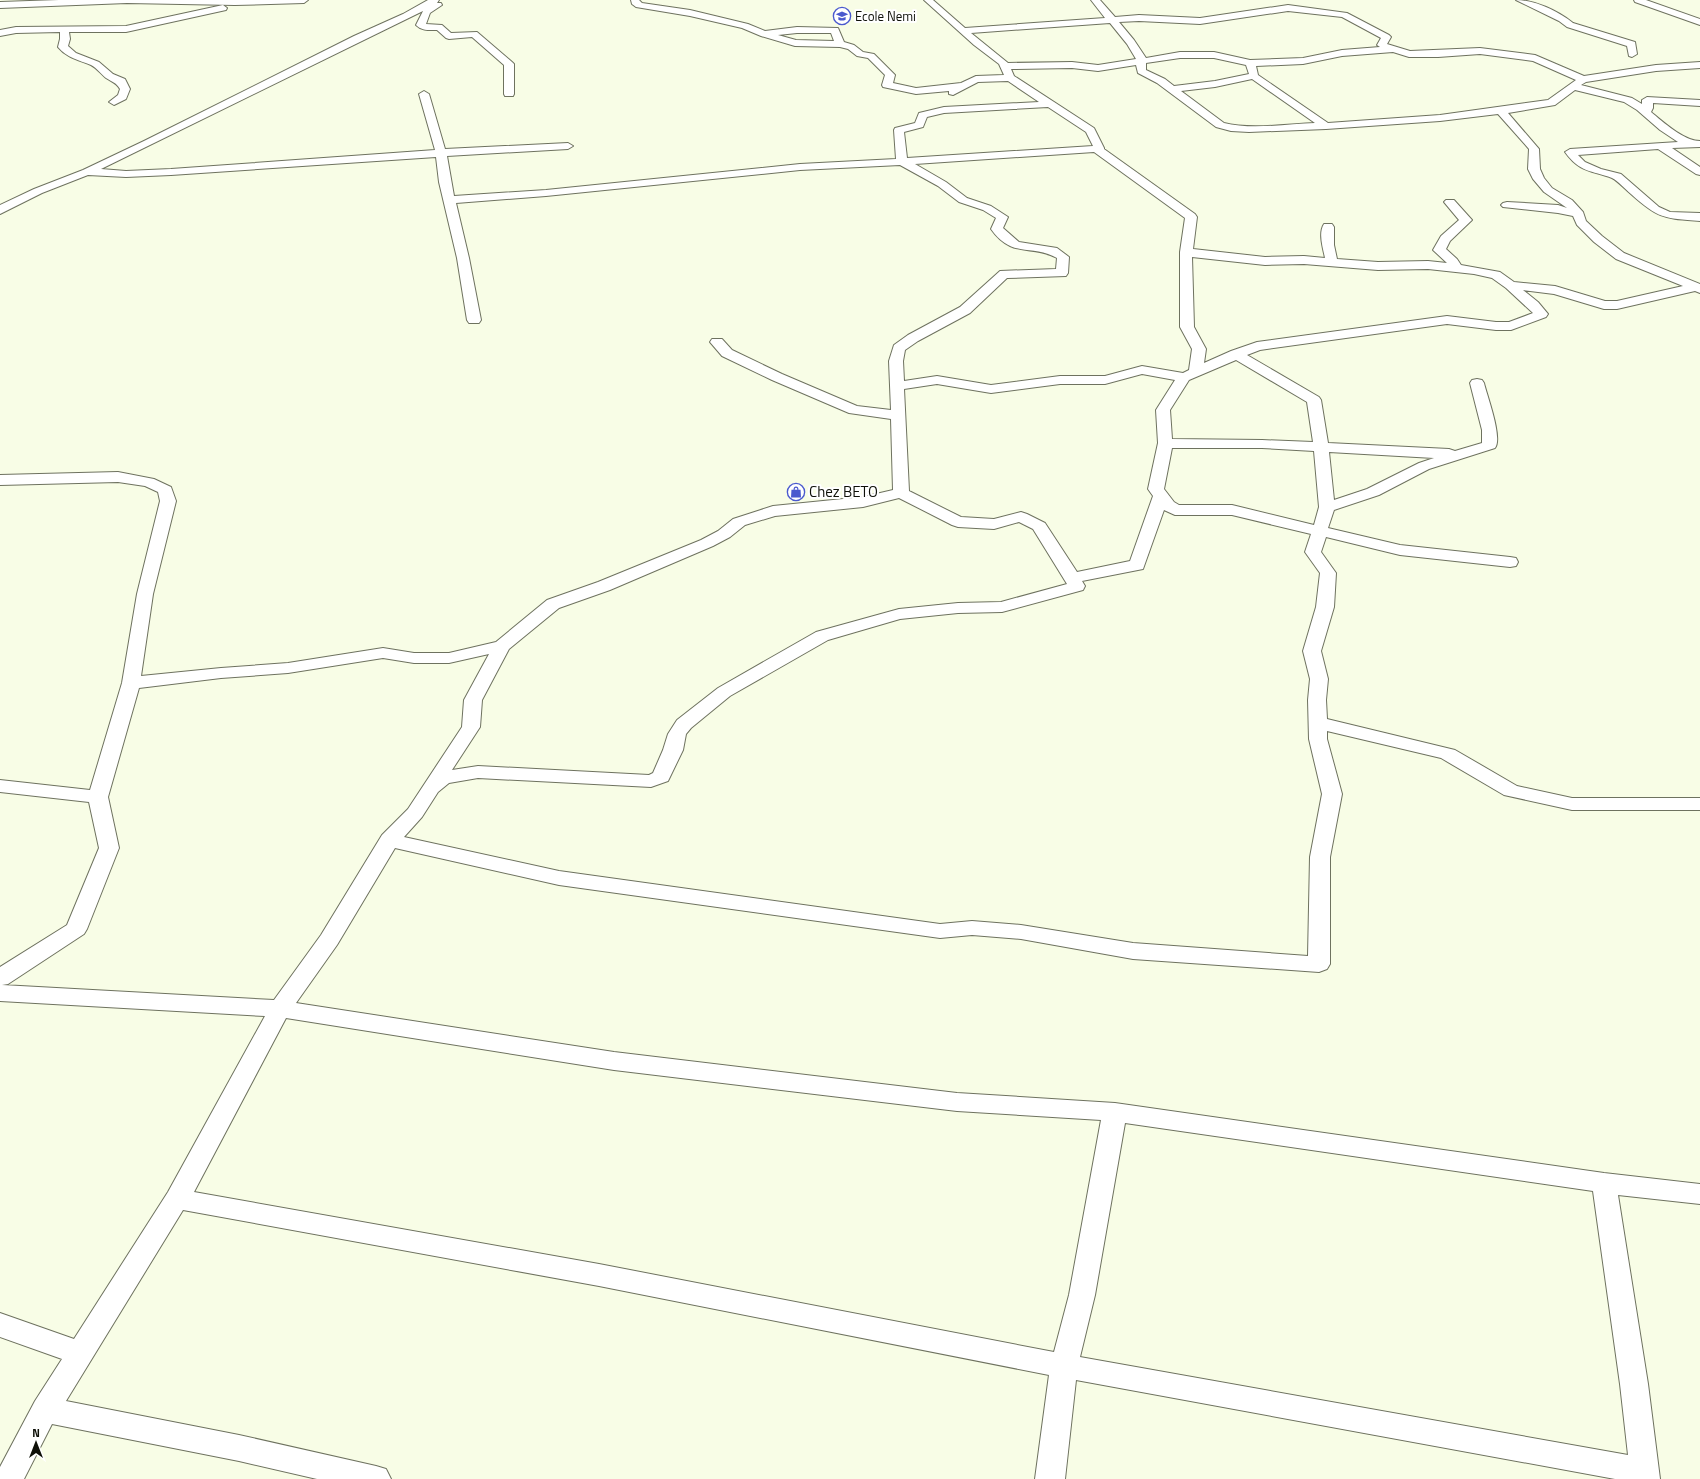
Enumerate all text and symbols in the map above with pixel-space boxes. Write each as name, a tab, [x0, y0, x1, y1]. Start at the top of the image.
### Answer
school or university icon: Ecole Nemi	[832, 6, 852, 26]
place label: Ecole Nemi	[855, 6, 916, 26]
place label: Chez BETO	[809, 480, 878, 503]
shop icon: Chez BETO	[786, 482, 806, 502]
north arrow	[16, 1423, 56, 1463]
text: N	[32, 1425, 40, 1441]

